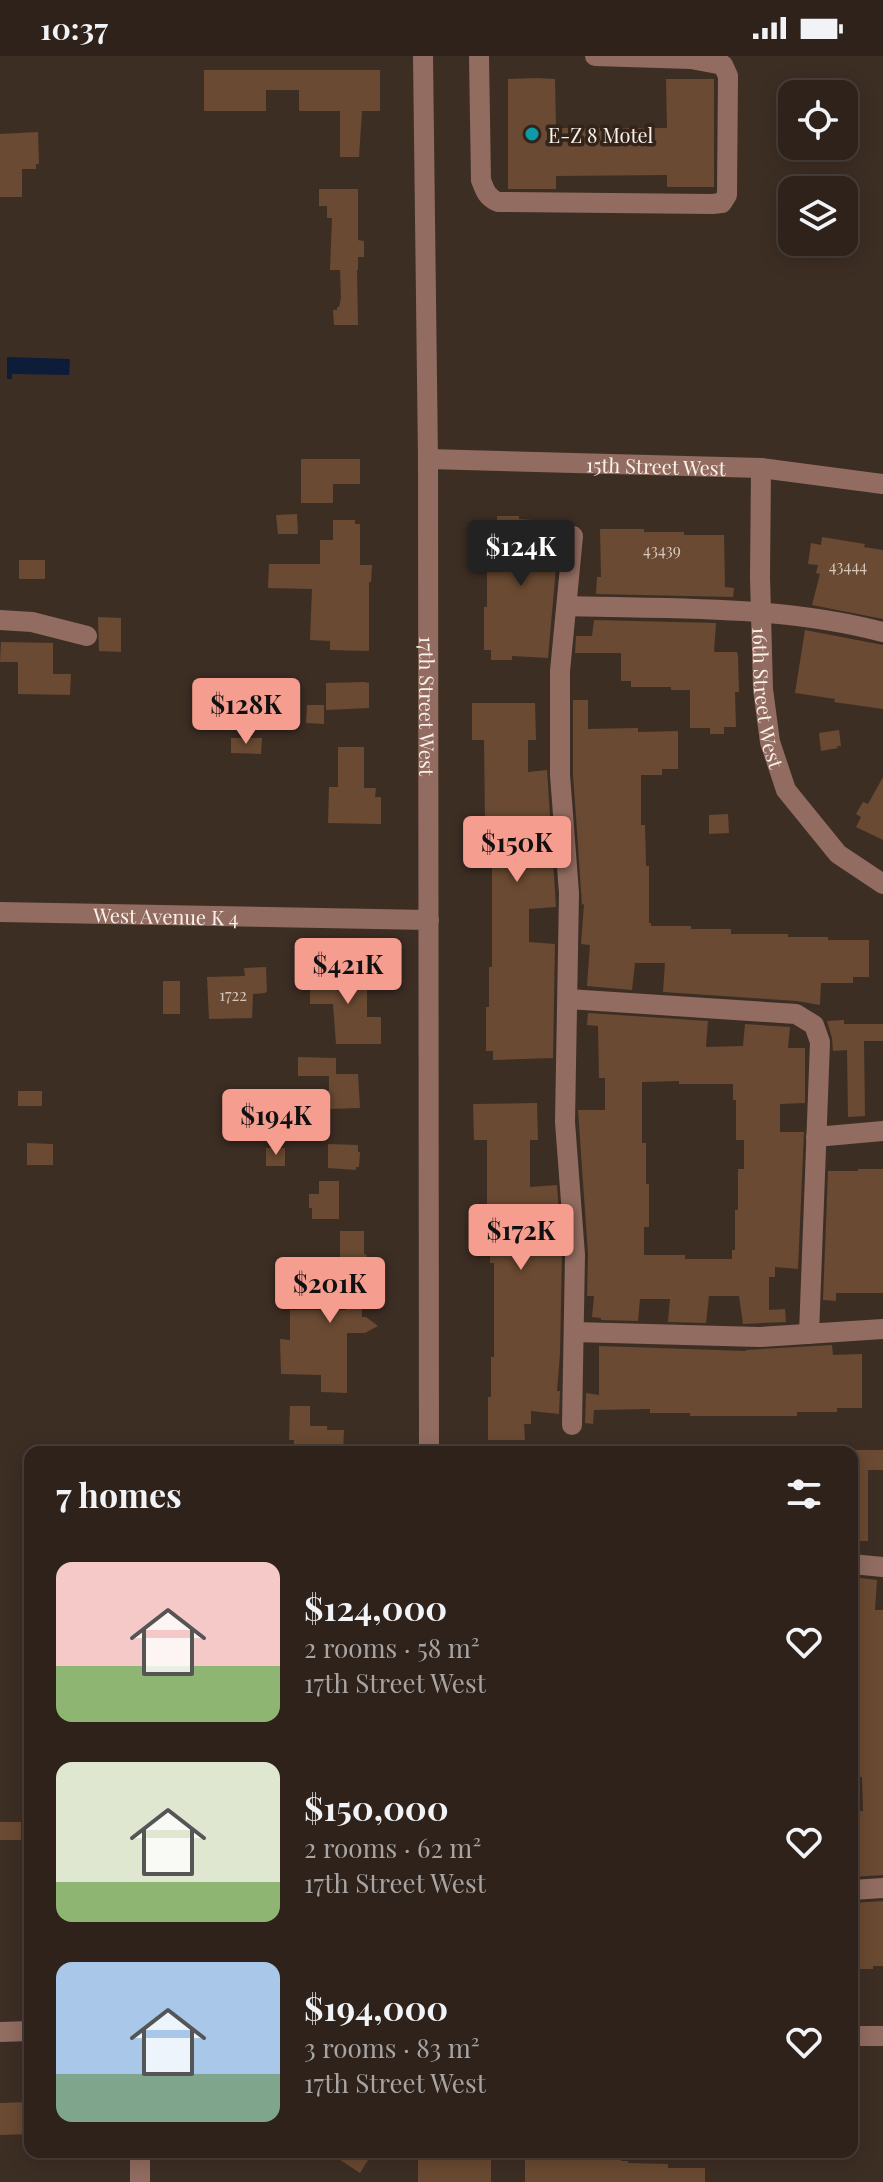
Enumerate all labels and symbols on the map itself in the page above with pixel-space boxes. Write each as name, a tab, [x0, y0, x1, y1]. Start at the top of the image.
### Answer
place label: E-Z 8 Motel	[548, 121, 654, 148]
marker: E-Z 8 Motel	[523, 125, 541, 143]
street label: 15th Street West	[586, 450, 727, 481]
pin: $124K	[465, 520, 577, 588]
house number: 43439	[643, 539, 681, 560]
house number: 43444	[829, 555, 867, 576]
street label: 16th Street West	[748, 626, 792, 772]
street label: 17th Street West	[415, 636, 442, 777]
pin: $128K	[190, 678, 302, 746]
pin: $150K	[461, 816, 573, 884]
street label: West Avenue K 4	[92, 900, 239, 930]
pin: $421K	[292, 938, 404, 1006]
house number: 1722	[219, 984, 247, 1005]
pin: $194K	[220, 1089, 332, 1157]
pin: $172K	[465, 1204, 577, 1272]
pin: $201K	[274, 1257, 386, 1325]

